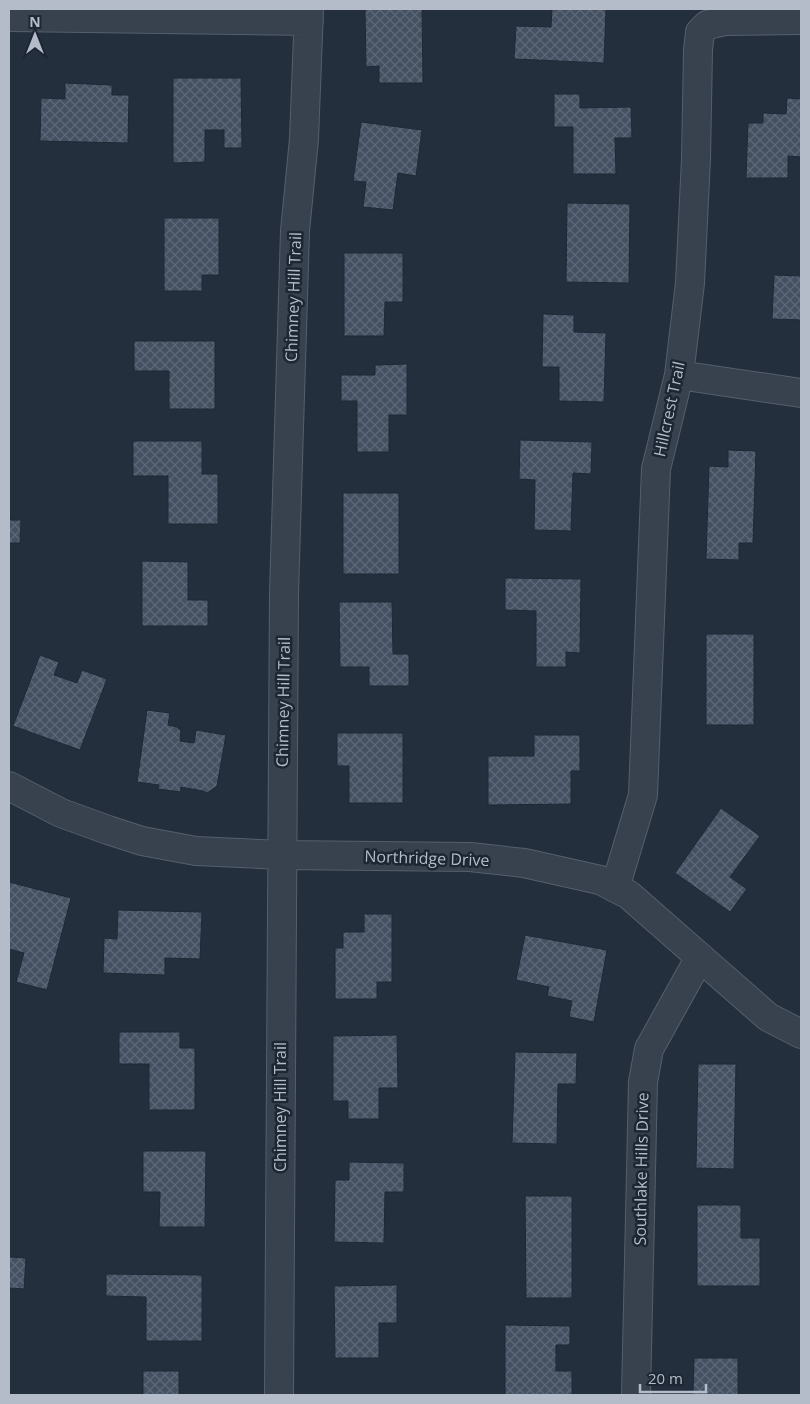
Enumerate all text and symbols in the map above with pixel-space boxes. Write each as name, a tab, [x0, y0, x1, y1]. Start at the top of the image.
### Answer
north arrow	[10, 10, 60, 60]
text: N	[29, 12, 41, 31]
street label: Chimney Hill Trail	[280, 232, 306, 362]
street label: Hillcrest Trail	[648, 359, 690, 459]
street label: Chimney Hill Trail	[271, 637, 295, 767]
street label: Northridge Drive	[364, 845, 490, 871]
street label: Chimney Hill Trail	[269, 1042, 291, 1172]
street label: Southlake Hills Drive	[629, 1092, 653, 1246]
scale bar	[640, 1362, 706, 1394]
text: 20 m	[648, 1368, 683, 1388]

